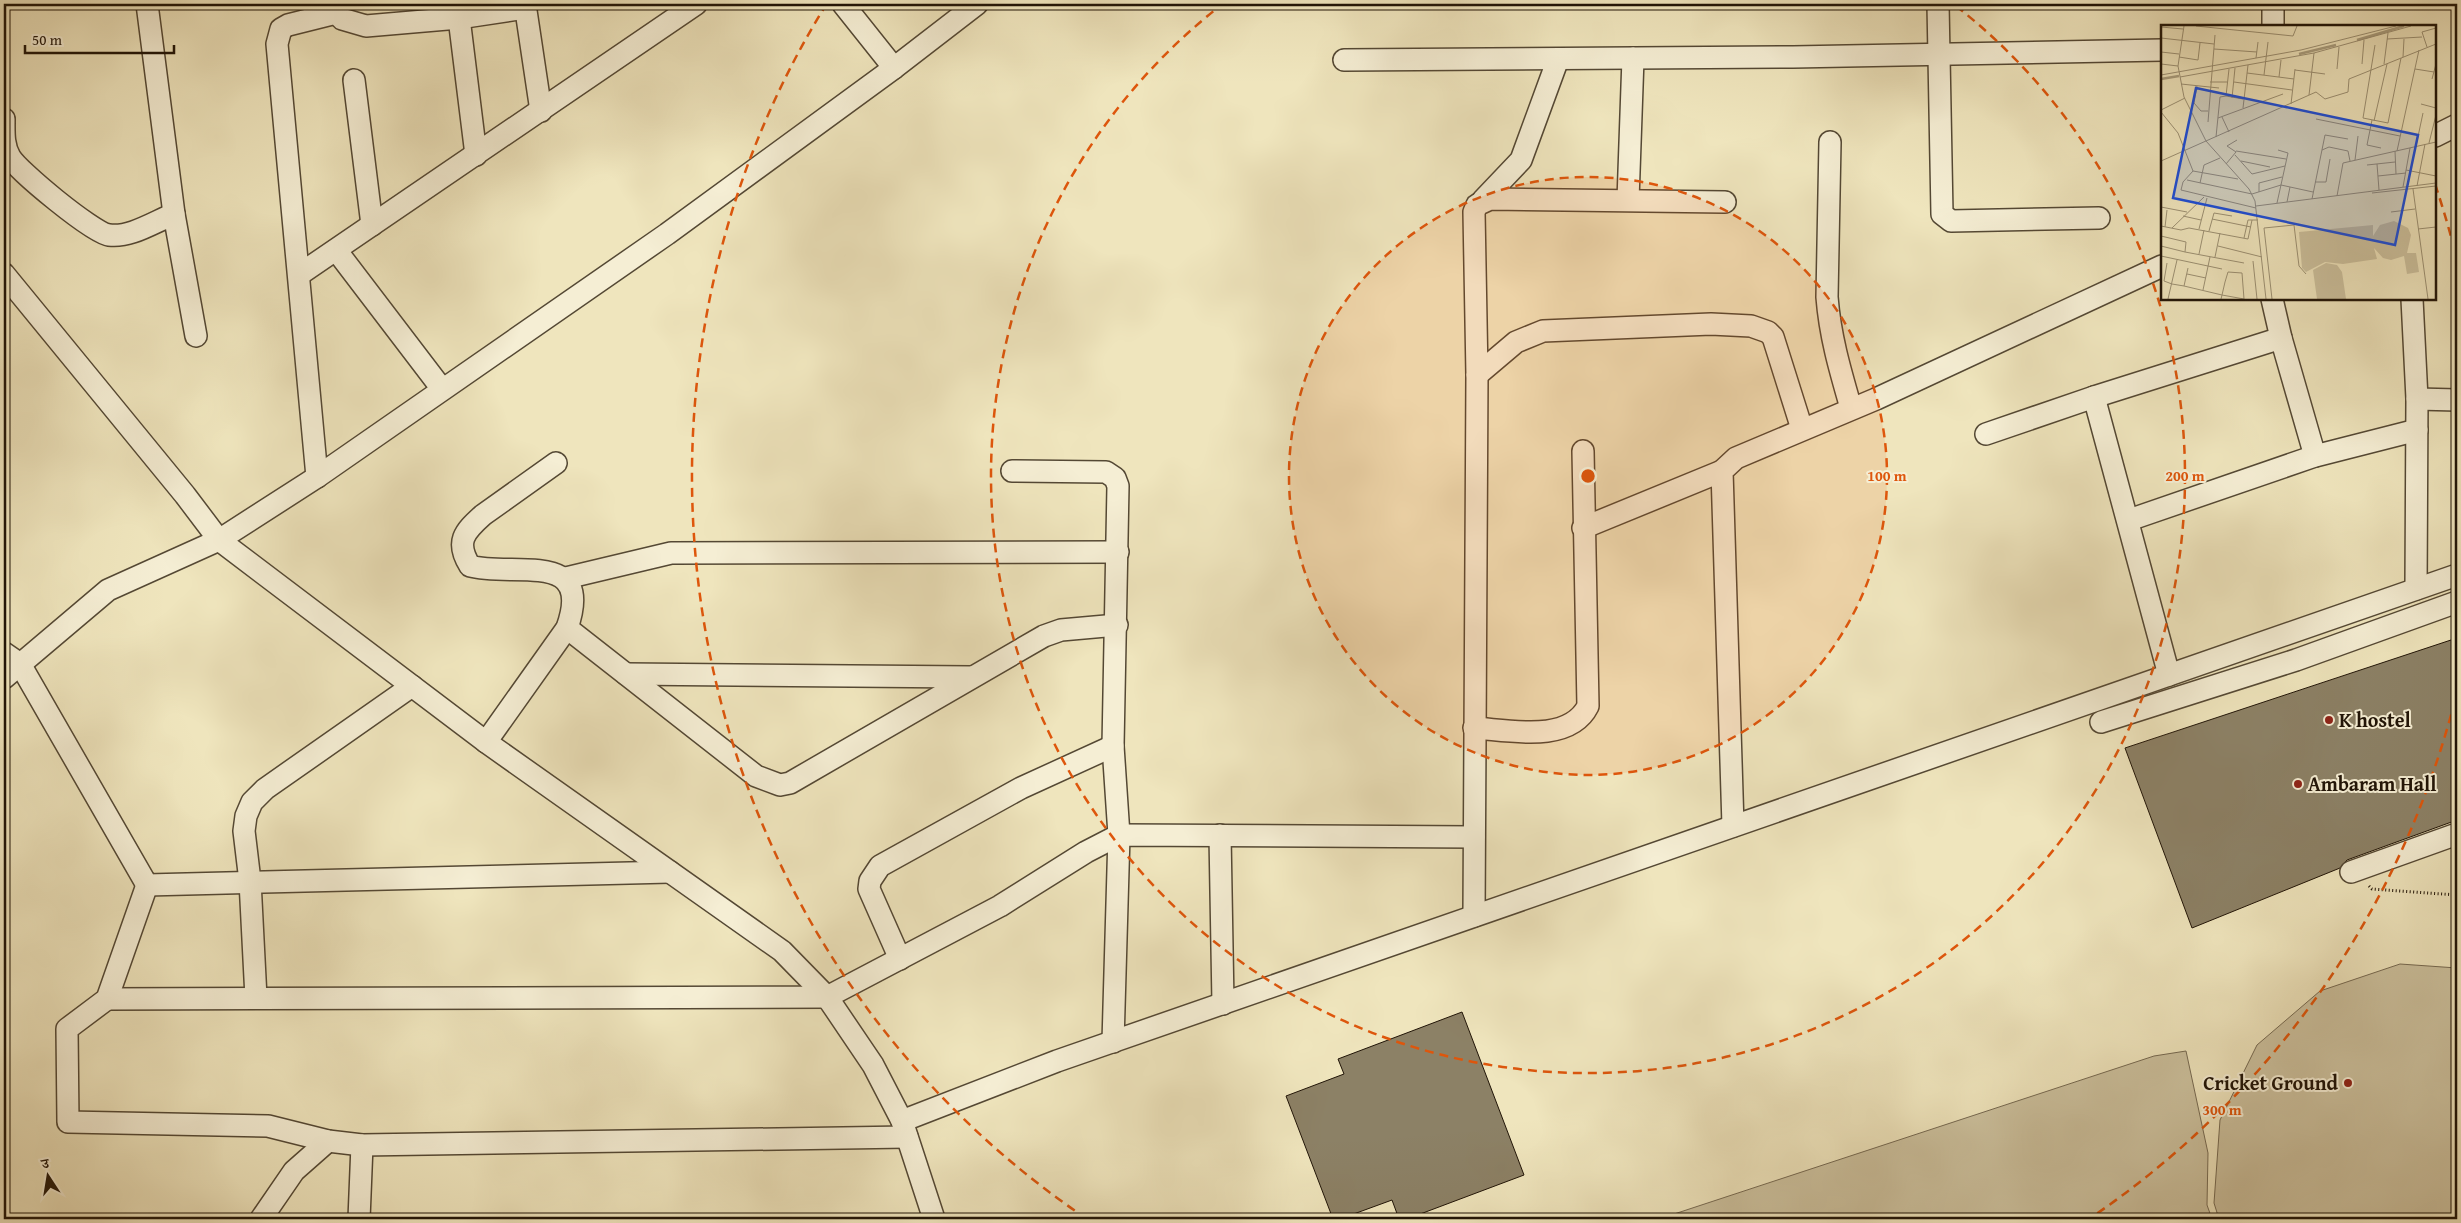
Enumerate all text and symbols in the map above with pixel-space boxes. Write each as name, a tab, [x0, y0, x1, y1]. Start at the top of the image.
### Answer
scale bar	[25, 22, 174, 54]
inset map	[2161, 25, 2436, 300]
text: 50 m	[32, 29, 63, 50]
text: 100 m	[1867, 465, 1907, 486]
text: 200 m	[2165, 465, 2205, 486]
centre of rings	[1579, 467, 1597, 485]
place label: K hostel	[2339, 705, 2411, 734]
marker: K hostel	[2323, 714, 2335, 726]
place label: Ambaram Hall	[2308, 769, 2436, 798]
marker: Ambaram Hall	[2292, 778, 2304, 790]
place label: Cricket Ground	[2203, 1068, 2339, 1097]
marker: Cricket Ground	[2342, 1077, 2354, 1089]
text: 300 m	[2202, 1099, 2242, 1120]
north arrow	[22, 1150, 72, 1200]
text: उ	[39, 1153, 52, 1174]

